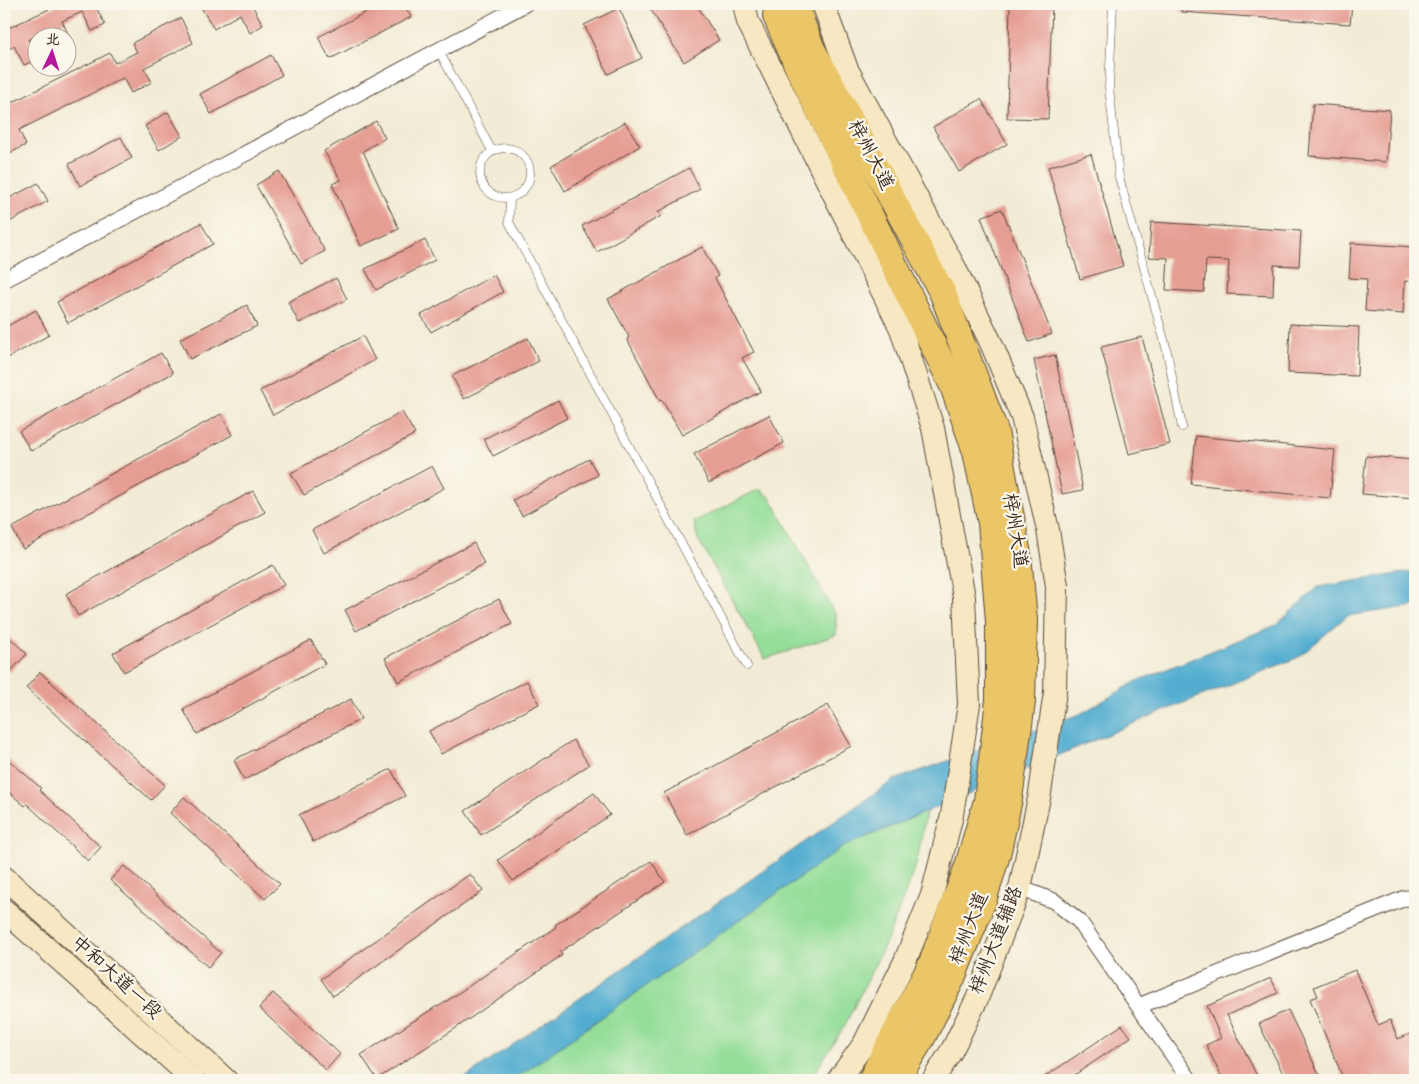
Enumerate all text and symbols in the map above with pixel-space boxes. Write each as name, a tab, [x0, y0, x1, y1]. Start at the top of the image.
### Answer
north arrow	[28, 28, 78, 78]
text: 北	[45, 31, 60, 51]
street label: 梓州大道	[839, 116, 899, 196]
street label: 梓州大道	[994, 491, 1032, 571]
street label: 梓州大道辅路	[965, 883, 1031, 999]
street label: 梓州大道	[945, 889, 997, 969]
street label: 中和大道一段	[64, 931, 166, 1027]

